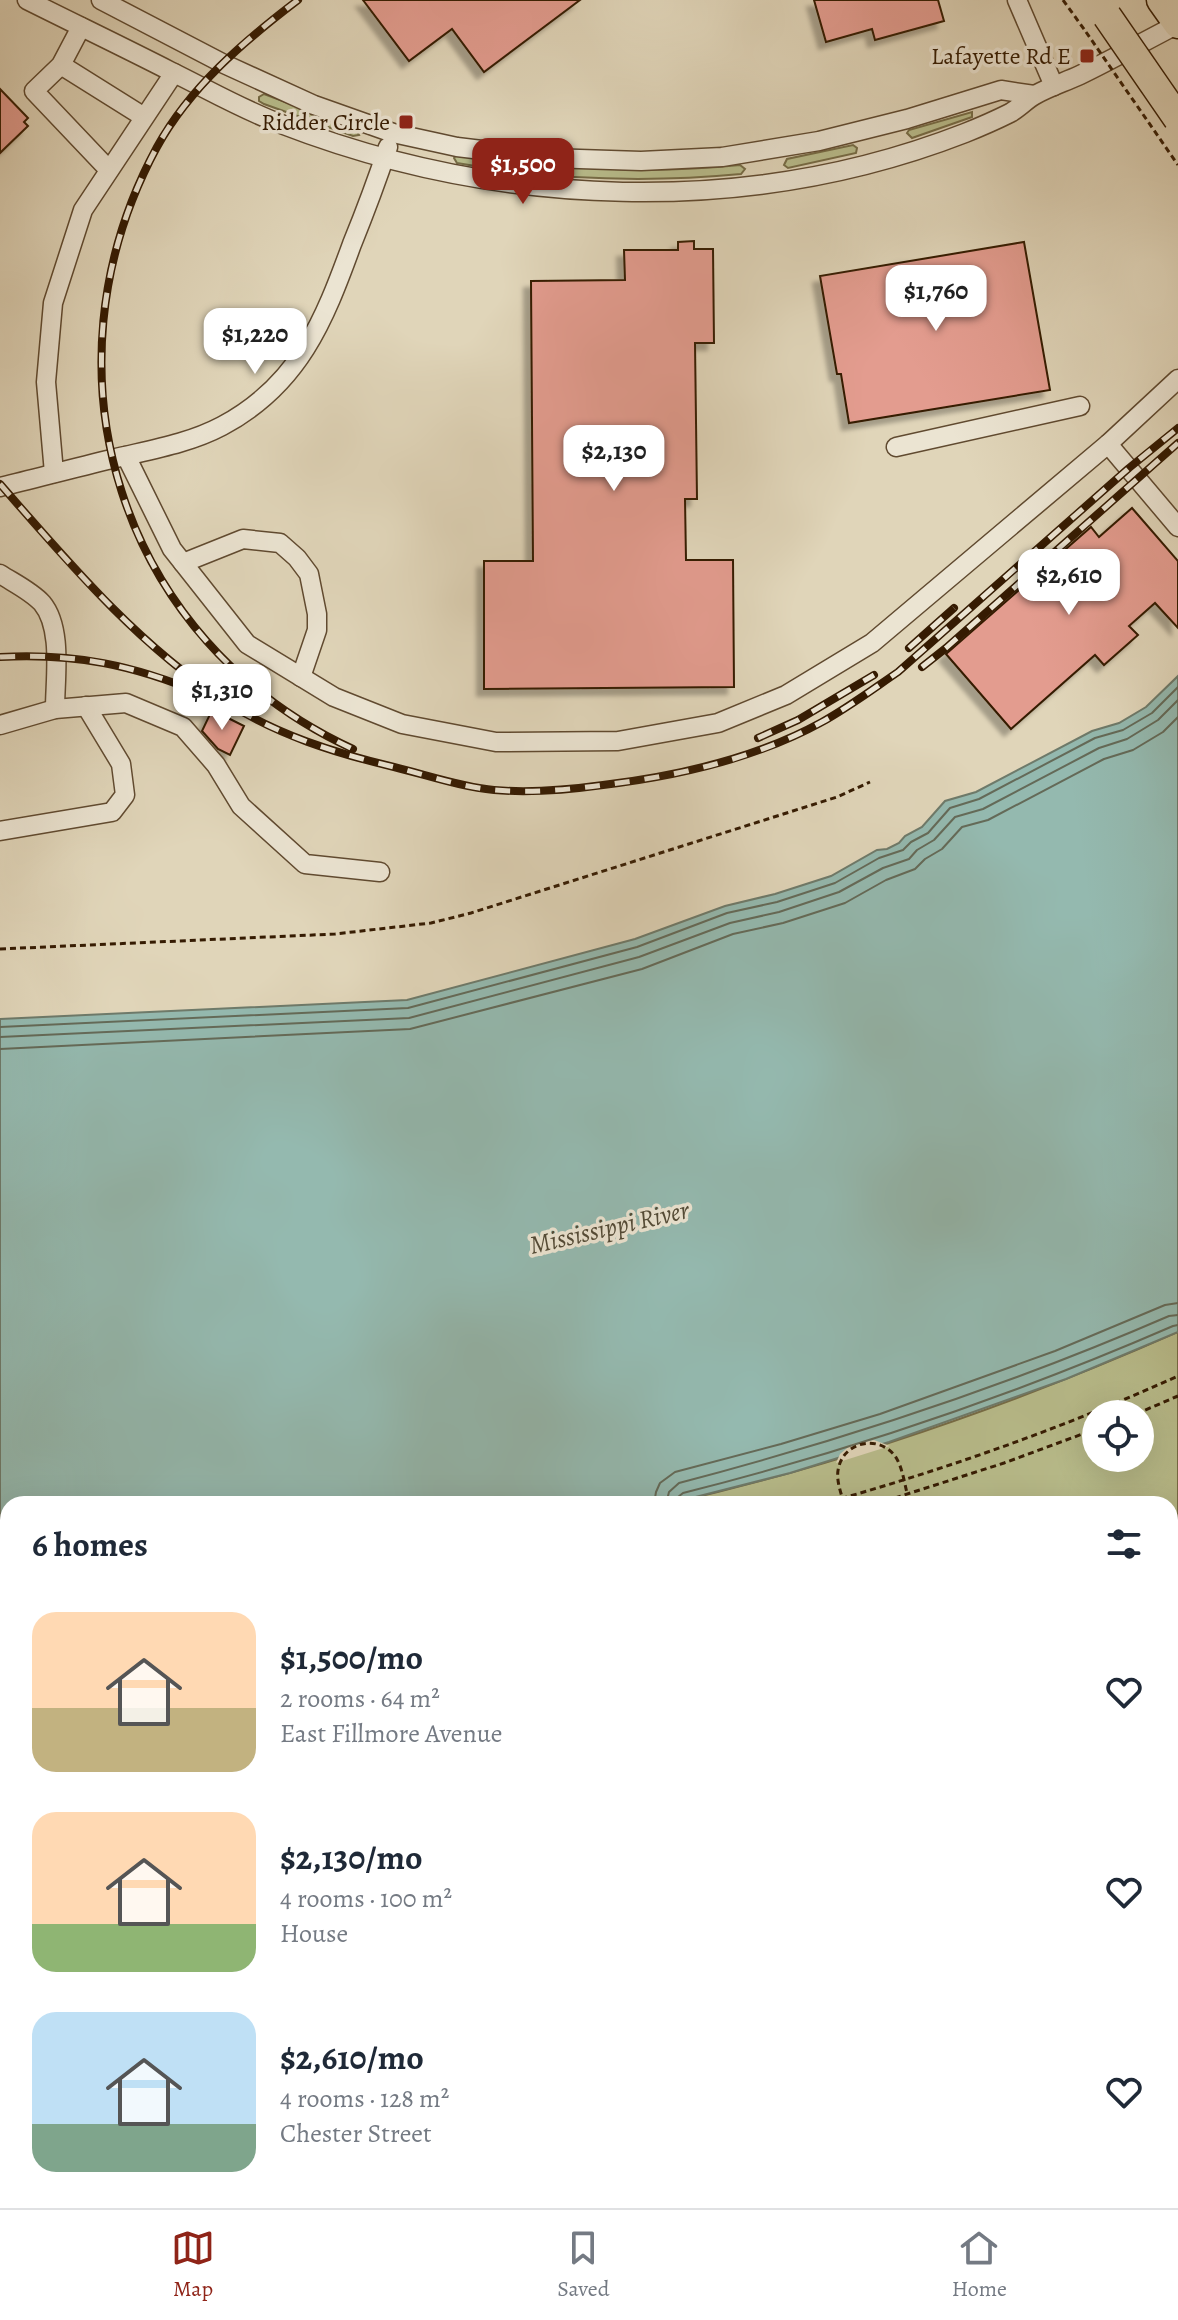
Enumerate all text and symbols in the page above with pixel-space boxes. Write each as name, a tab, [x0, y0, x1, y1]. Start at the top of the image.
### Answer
place label: Lafayette Rd E	[931, 40, 1071, 72]
marker: Lafayette Rd E	[1078, 47, 1096, 65]
place label: Ridder Circle	[261, 106, 390, 138]
marker: Ridder Circle	[397, 113, 415, 131]
pin: $1,500	[458, 138, 588, 206]
text: $1,500	[490, 146, 556, 181]
pin: $1,760	[871, 265, 1001, 333]
text: $1,760	[904, 273, 968, 308]
pin: $1,220	[190, 308, 320, 376]
text: $1,220	[222, 316, 288, 351]
pin: $2,130	[549, 425, 679, 493]
text: $2,130	[581, 433, 647, 468]
pin: $2,610	[1004, 549, 1134, 617]
text: $2,610	[1036, 557, 1102, 592]
pin: $1,310	[157, 664, 287, 732]
text: $1,310	[191, 672, 253, 707]
water label: Mississippi River	[526, 1192, 693, 1263]
map controls	[1082, 1400, 1154, 1472]
button: locate	[1082, 1400, 1154, 1472]
text: 6 homes	[32, 1521, 148, 1568]
icon: filters	[1102, 1522, 1146, 1566]
text: $1,500/mo	[280, 1634, 423, 1681]
icon: home	[96, 1644, 192, 1740]
icon: heart	[1102, 1670, 1146, 1714]
text: 2 rooms · 64 m²	[280, 1681, 440, 1716]
text: East Fillmore Avenue	[280, 1716, 502, 1751]
text: $2,130/mo	[280, 1834, 423, 1881]
icon: home	[96, 1844, 192, 1940]
icon: heart	[1102, 1870, 1146, 1914]
text: 4 rooms · 100 m²	[280, 1881, 452, 1916]
text: House	[280, 1916, 348, 1951]
text: $2,610/mo	[280, 2034, 424, 2081]
icon: home	[96, 2044, 192, 2140]
icon: heart	[1102, 2070, 1146, 2114]
text: 4 rooms · 128 m²	[280, 2081, 449, 2116]
text: Chester Street	[280, 2116, 432, 2151]
tab: Map	[171, 2226, 215, 2304]
tab: Saved	[557, 2226, 609, 2304]
tab: Home	[952, 2226, 1007, 2304]

